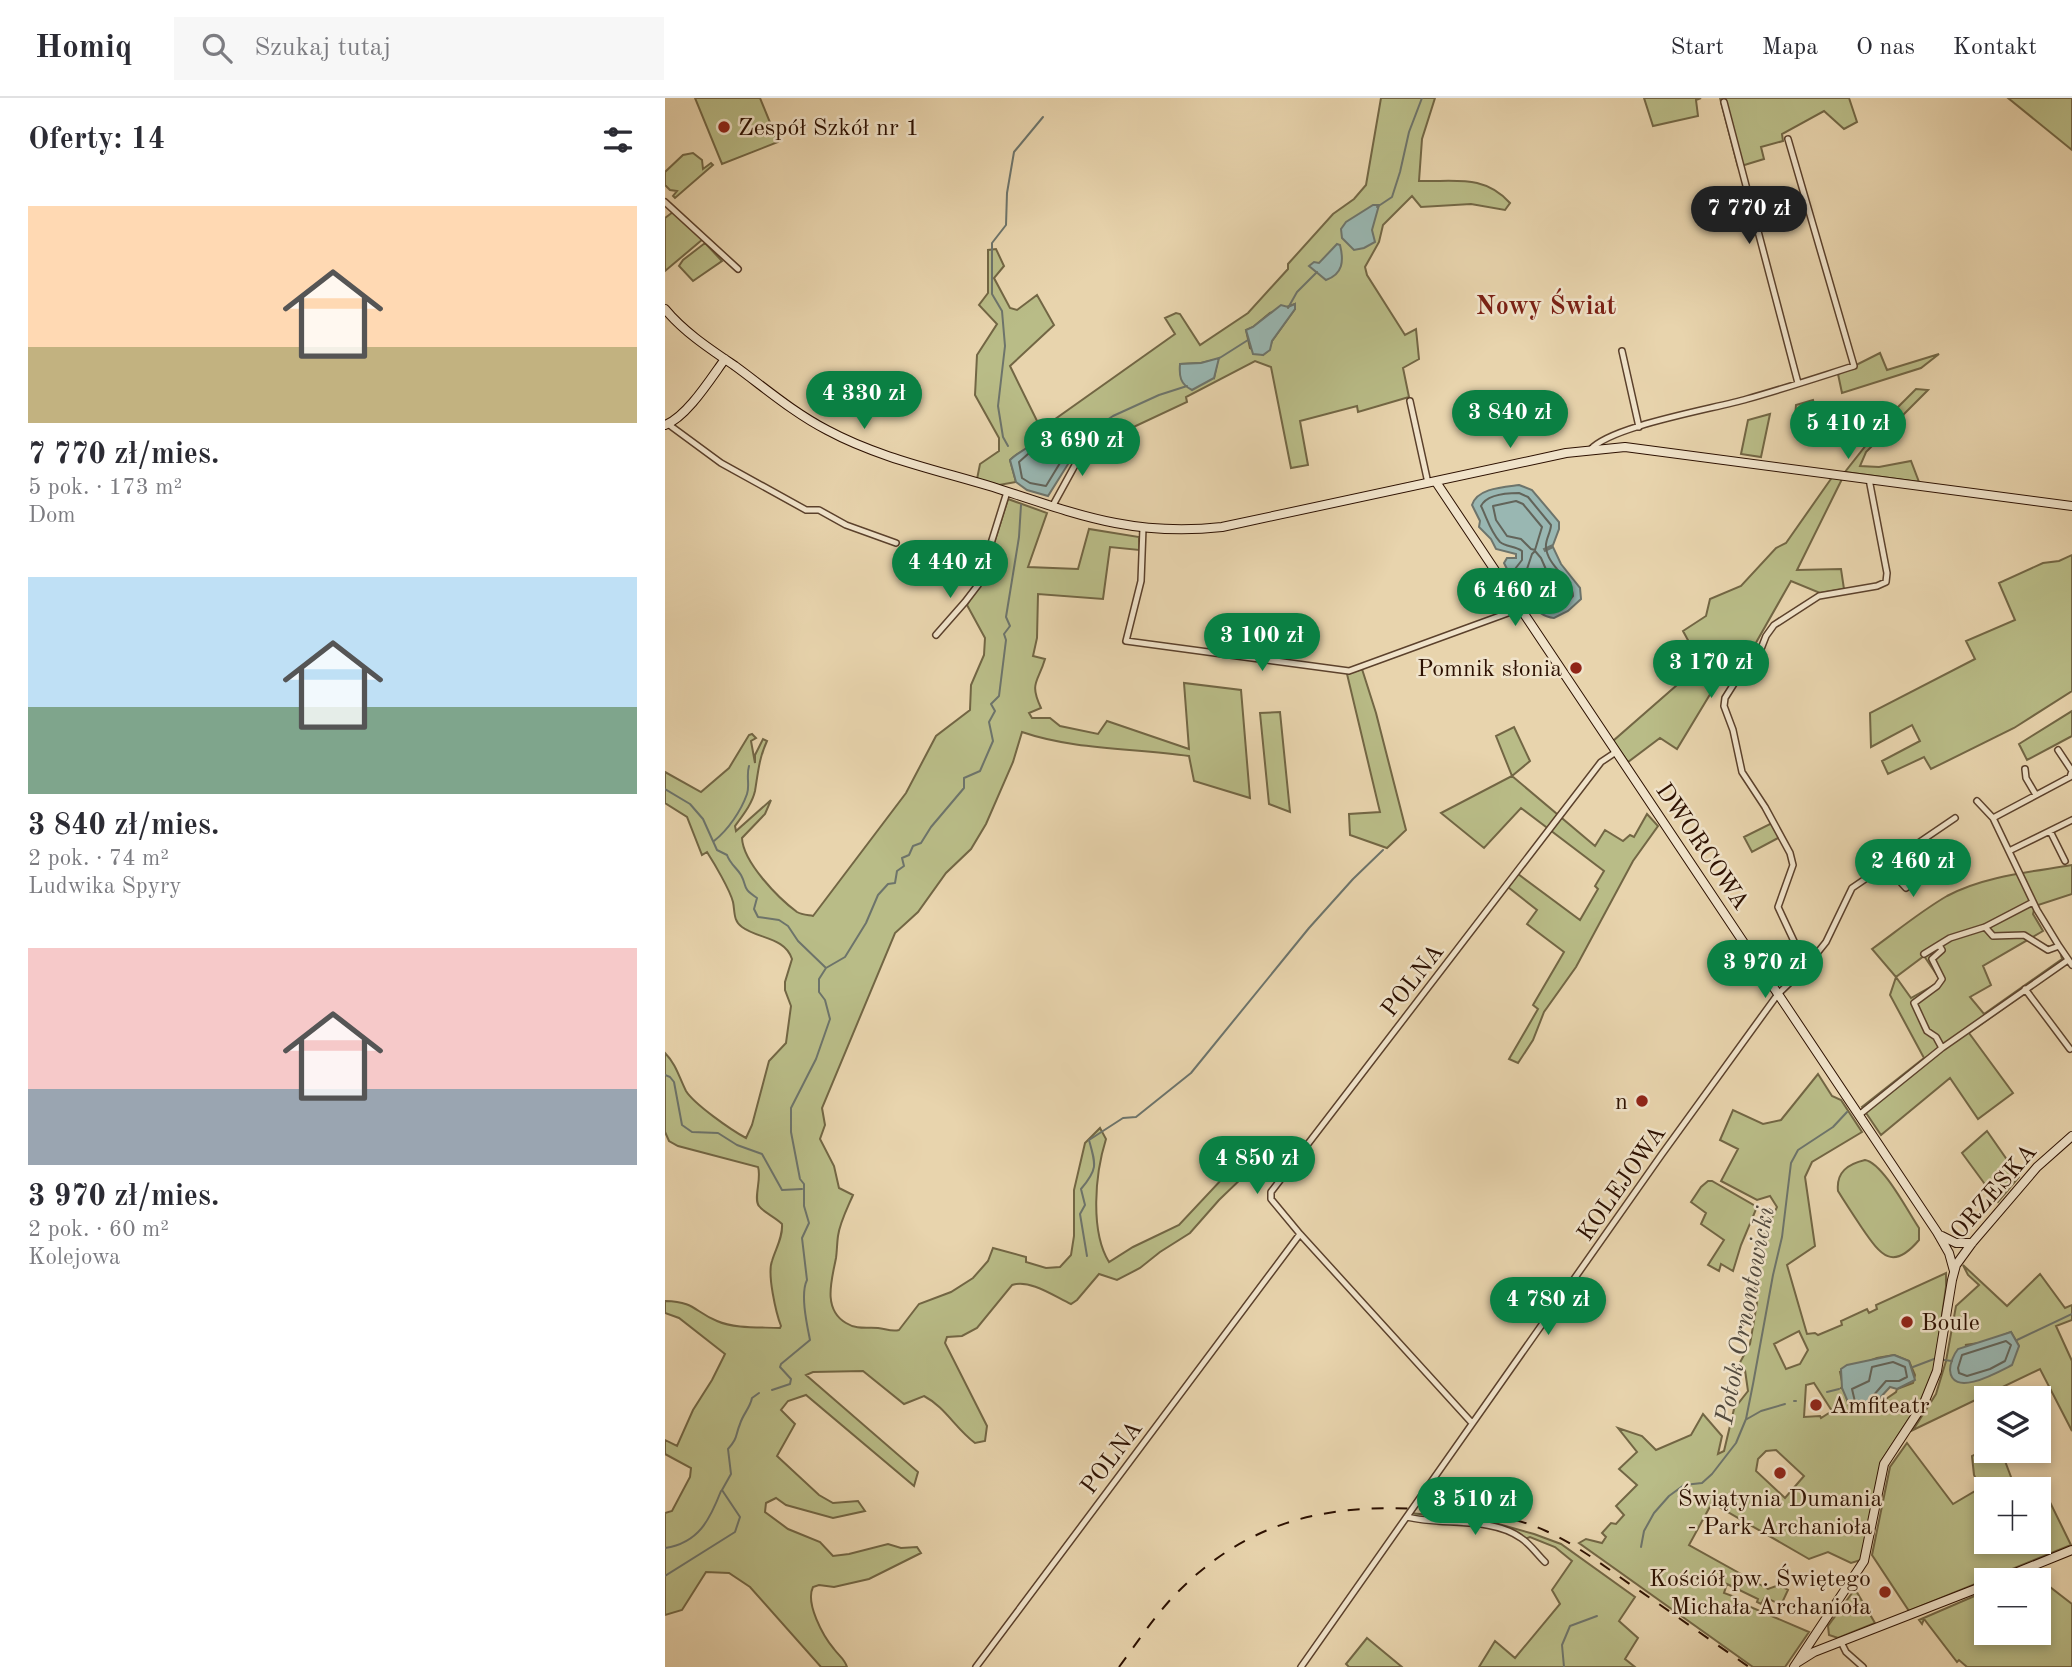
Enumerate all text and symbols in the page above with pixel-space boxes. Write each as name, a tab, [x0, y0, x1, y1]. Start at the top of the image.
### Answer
search box	[174, 17, 664, 80]
icon: search	[198, 29, 236, 67]
text: Homiq	[35, 32, 132, 65]
text: Szukaj tutaj	[254, 35, 391, 61]
text: Start	[1670, 36, 1724, 60]
text: Mapa	[1762, 36, 1818, 60]
text: O nas	[1856, 36, 1915, 60]
text: Kontakt	[1953, 36, 2037, 60]
place label: Zespół Szkół nr 1	[738, 117, 919, 141]
marker: Zespół Szkół nr 1	[716, 119, 732, 135]
icon: filters	[599, 121, 637, 159]
text: Oferty: 14	[28, 125, 165, 155]
pin: 7 770 zł	[1677, 186, 1821, 246]
text: 7 770 zł	[1707, 197, 1791, 220]
icon: home	[270, 251, 396, 377]
district label: Nowy Świat	[1476, 288, 1616, 320]
pin: 4 330 zł	[792, 372, 936, 431]
text: 4 330 zł	[822, 382, 906, 405]
pin: 3 840 zł	[1438, 390, 1582, 450]
text: 3 840 zł	[1468, 401, 1552, 424]
pin: 5 410 zł	[1776, 402, 1920, 461]
text: 5 410 zł	[1806, 412, 1890, 435]
pin: 3 690 zł	[1010, 418, 1154, 478]
text: 3 690 zł	[1040, 429, 1124, 452]
text: 7 770 zł/mies.	[28, 440, 219, 470]
text: 5 pok. · 173 m²	[28, 476, 182, 499]
text: Dom	[28, 504, 76, 527]
pin: 4 440 zł	[878, 540, 1022, 600]
text: 4 440 zł	[908, 551, 992, 574]
pin: 6 460 zł	[1443, 568, 1587, 628]
text: 6 460 zł	[1473, 579, 1557, 602]
pin: 3 100 zł	[1190, 614, 1334, 673]
icon: home	[270, 622, 396, 748]
text: 3 100 zł	[1220, 624, 1304, 647]
pin: 3 170 zł	[1639, 640, 1783, 700]
text: 3 170 zł	[1669, 651, 1753, 674]
place label: Pomnik słonia	[1417, 658, 1562, 682]
marker: Pomnik słonia	[1568, 660, 1584, 676]
street label: DWORCOWA	[1650, 779, 1752, 915]
text: 3 840 zł/mies.	[28, 811, 219, 841]
pin: 2 460 zł	[1841, 840, 1985, 899]
text: 2 pok. · 74 m²	[28, 847, 169, 870]
text: 2 460 zł	[1871, 850, 1955, 873]
text: Ludwika Spyry	[28, 875, 182, 898]
street label: POLNA	[1378, 940, 1449, 1022]
pin: 3 970 zł	[1693, 940, 1837, 1000]
text: 3 970 zł	[1723, 951, 1807, 974]
icon: home	[270, 993, 396, 1119]
place label: n	[1615, 1091, 1628, 1115]
marker: n	[1634, 1093, 1650, 1109]
street label: KOLEJOWA	[1574, 1122, 1671, 1246]
pin: 4 850 zł	[1185, 1136, 1329, 1196]
street label: ORZESKA	[1947, 1140, 2042, 1245]
text: 4 850 zł	[1215, 1147, 1299, 1170]
text: 3 970 zł/mies.	[28, 1182, 219, 1212]
water label: Potok Ornontowicki	[1712, 1204, 1780, 1427]
text: 2 pok. · 60 m²	[28, 1218, 169, 1241]
text: Kolejowa	[28, 1246, 120, 1269]
pin: 4 780 zł	[1476, 1278, 1620, 1337]
text: 4 780 zł	[1506, 1288, 1590, 1311]
place label: Boule	[1921, 1312, 1980, 1336]
marker: Boule	[1899, 1314, 1915, 1330]
map controls	[1974, 1386, 2051, 1645]
button: layers	[1974, 1386, 2051, 1463]
place label: Amfiteatr	[1830, 1395, 1930, 1419]
marker: Amfiteatr	[1808, 1397, 1824, 1413]
street label: POLNA	[1077, 1417, 1148, 1499]
marker: Świątynia Dumania - Park Archanioła	[1772, 1465, 1788, 1481]
button: +	[1974, 1477, 2051, 1554]
pin: 3 510 zł	[1403, 1478, 1547, 1537]
place label: Świątynia Dumania - Park Archanioła	[1678, 1483, 1882, 1540]
text: 3 510 zł	[1433, 1488, 1517, 1511]
place label: Kościół pw. Świętego Michała Archanioła	[1649, 1563, 1871, 1620]
button: −	[1974, 1568, 2051, 1645]
marker: Kościół pw. Świętego Michała Archanioła	[1877, 1584, 1893, 1600]

